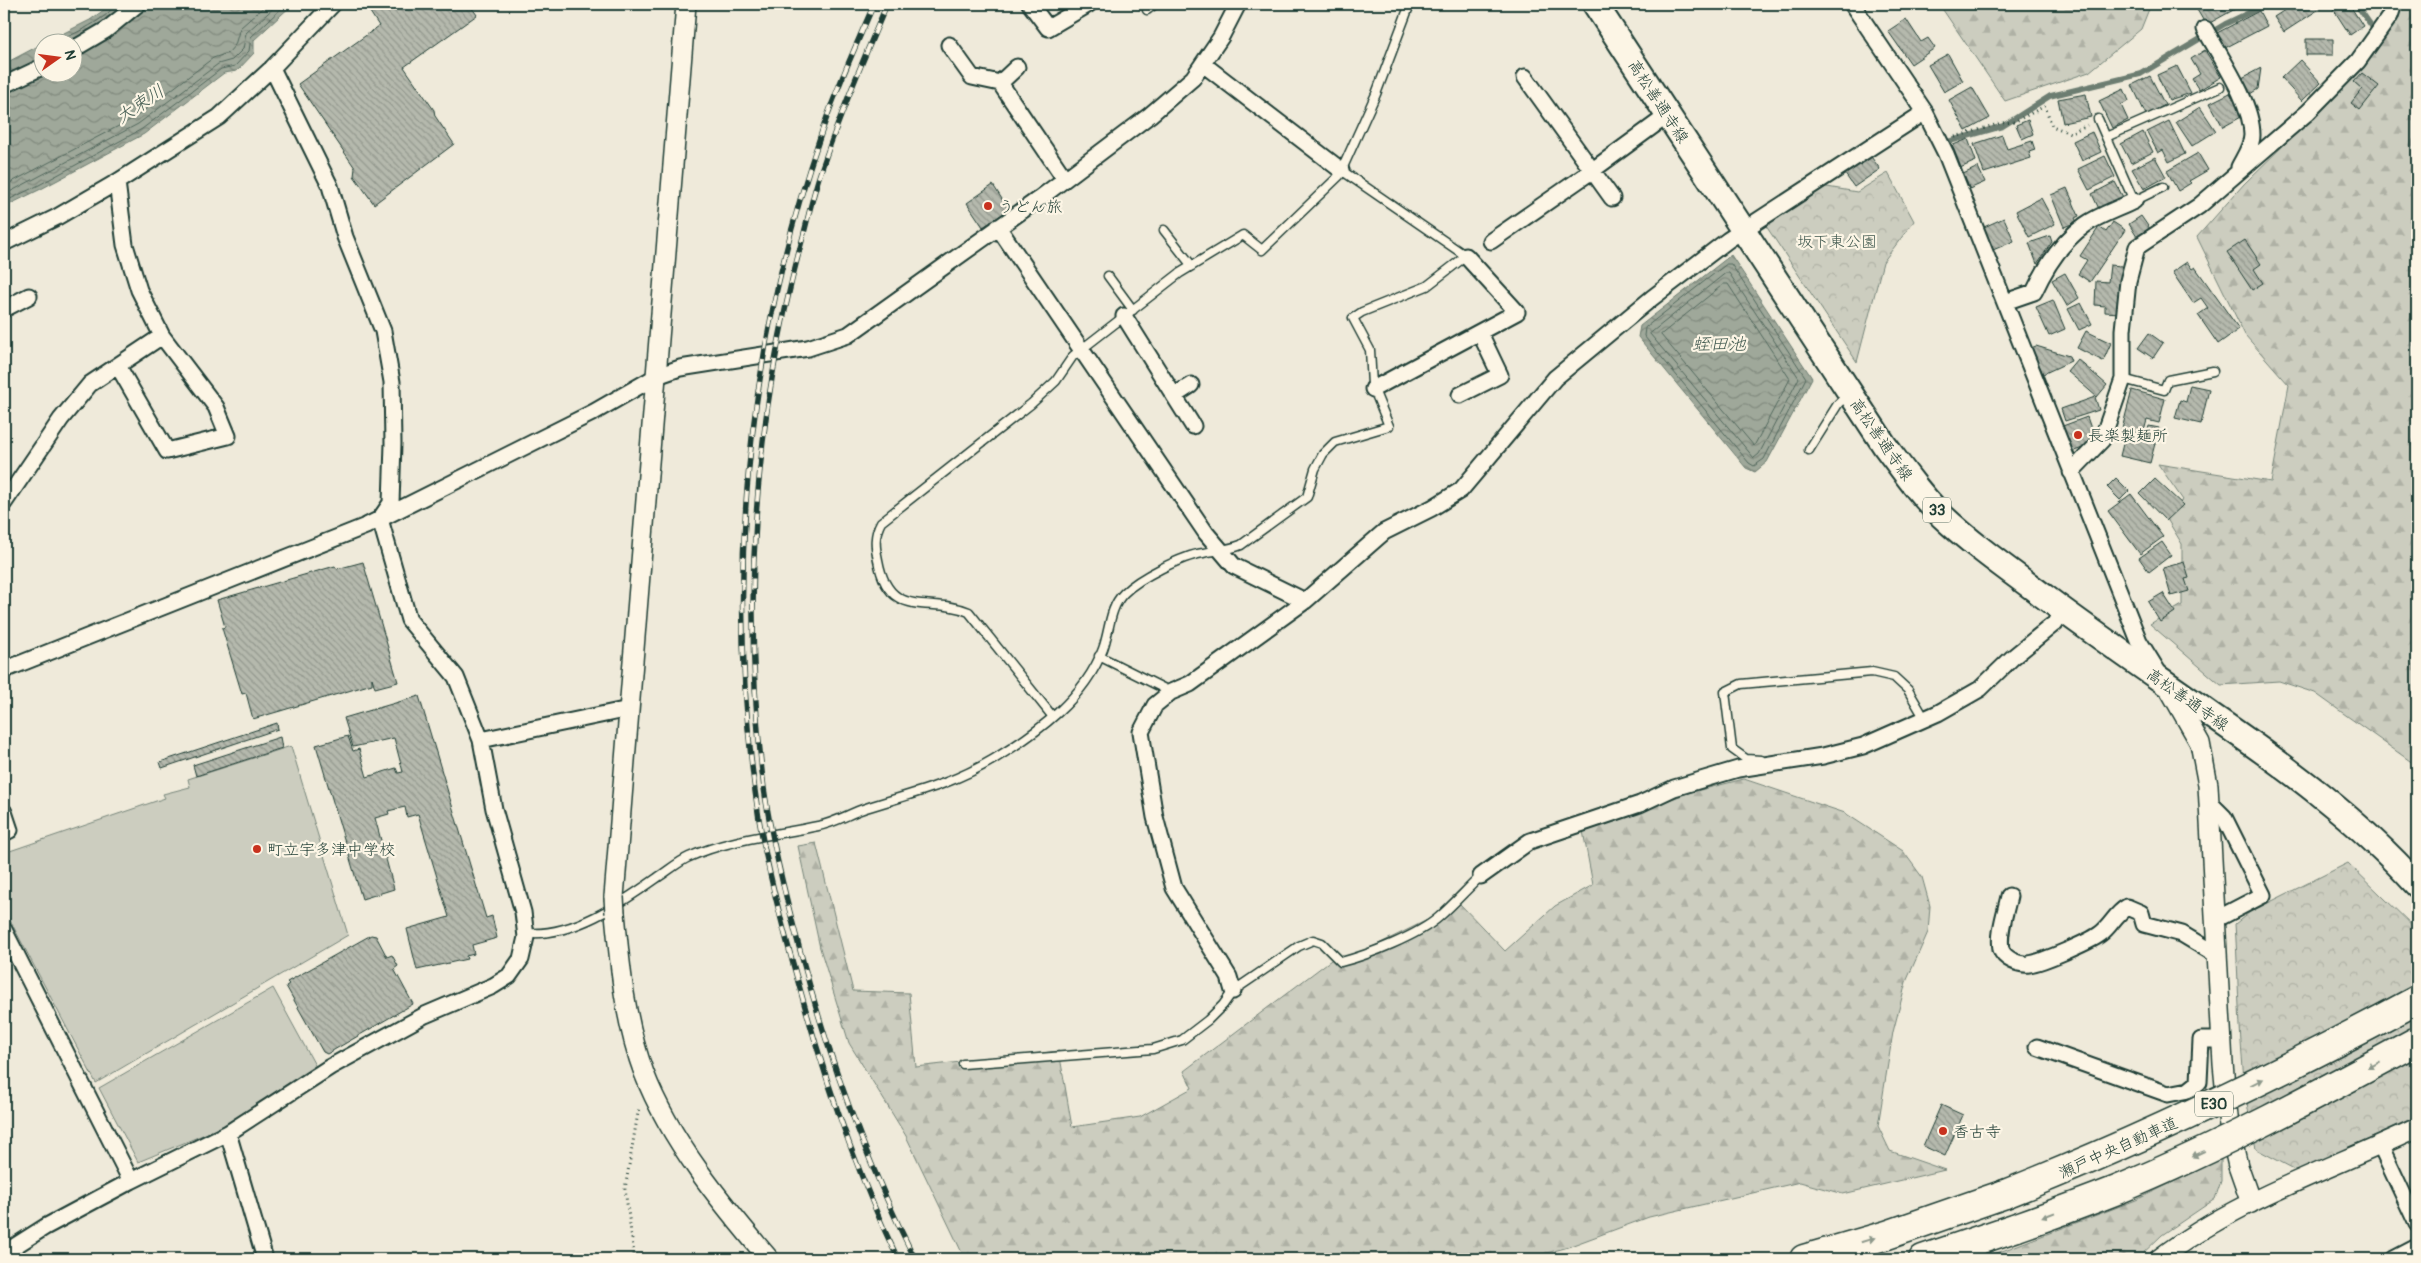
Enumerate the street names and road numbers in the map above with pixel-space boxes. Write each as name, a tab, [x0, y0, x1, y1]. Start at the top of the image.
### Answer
street label: 高松善通寺線	[1624, 56, 1693, 147]
street label: 高松善通寺線	[1845, 395, 1917, 485]
road number: 33	[1923, 498, 1951, 522]
street label: 高松善通寺線	[2142, 664, 2232, 736]
road number: E30	[2195, 1092, 2233, 1116]
street label: 瀬戸中央自動車道	[2056, 1113, 2181, 1183]

